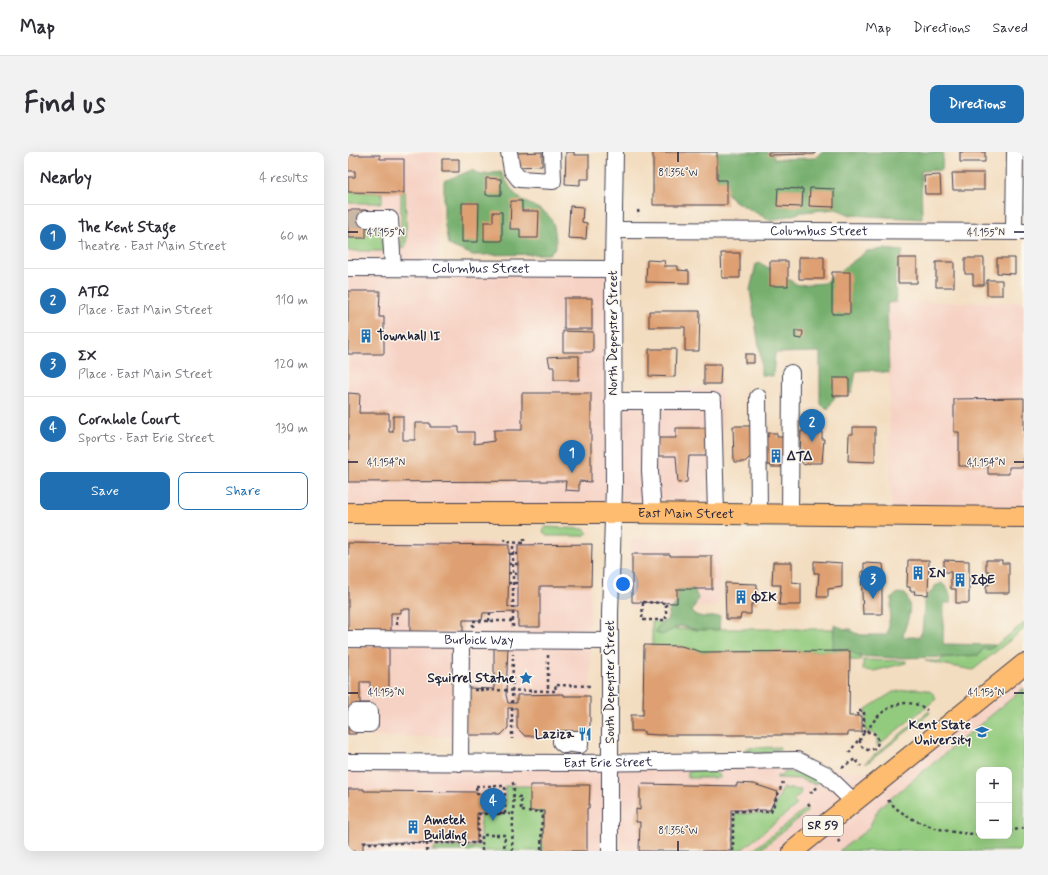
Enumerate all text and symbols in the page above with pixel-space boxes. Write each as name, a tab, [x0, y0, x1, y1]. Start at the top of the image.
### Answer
text: Map	[20, 15, 55, 40]
text: Map	[865, 19, 891, 37]
text: Directions	[913, 19, 971, 37]
text: Saved	[993, 19, 1028, 37]
button: Directions	[930, 85, 1024, 123]
text: Find us	[24, 86, 105, 123]
text: 81.356°W	[658, 166, 698, 180]
text: Nearby	[40, 167, 92, 189]
text: 4 results	[259, 170, 308, 187]
text: The Kent Stage	[78, 218, 176, 238]
street label: Columbus Street	[770, 222, 868, 240]
text: 41.155°N	[367, 226, 405, 240]
text: 41.155°N	[967, 226, 1005, 240]
text: 1	[50, 228, 56, 245]
text: 60 m	[280, 228, 308, 245]
text: Theatre · East Main Street	[78, 238, 227, 255]
street label: Columbus Street	[432, 260, 530, 277]
street label: North Depeyster Street	[605, 270, 622, 396]
text: ΑΤΩ	[78, 282, 109, 302]
text: 2	[50, 292, 56, 309]
text: 110 m	[275, 292, 308, 309]
text: Place · East Main Street	[78, 302, 213, 319]
building icon: Townhall II	[358, 328, 374, 344]
place label: Townhall II	[377, 328, 440, 345]
text: ΣΧ	[78, 346, 96, 366]
text: 3	[50, 356, 56, 373]
text: 120 m	[274, 356, 308, 373]
text: Place · East Main Street	[78, 366, 213, 383]
pin: 2	[799, 409, 825, 442]
text: Cornhole Court	[78, 410, 180, 430]
text: 4	[49, 420, 57, 437]
text: 130 m	[275, 420, 308, 437]
text: Sports · East Erie Street	[78, 430, 215, 447]
pin: 1	[559, 440, 585, 473]
building icon: ΔΤΔ	[768, 448, 784, 464]
place label: ΔΤΔ	[786, 448, 813, 465]
text: 41.154°N	[367, 456, 405, 470]
text: 41.154°N	[967, 456, 1005, 470]
button: Save	[40, 472, 170, 510]
button: Share	[178, 472, 308, 510]
street label: East Main Street	[638, 505, 734, 523]
building icon: ΣΝ	[910, 565, 926, 581]
place label: ΣΝ	[929, 565, 946, 582]
pin: 3	[860, 566, 886, 599]
building icon: ΣΦΕ	[952, 572, 968, 588]
place label: ΣΦΕ	[971, 572, 996, 589]
your location	[613, 574, 633, 594]
building icon: ΦΣΚ	[733, 589, 749, 605]
place label: ΦΣΚ	[751, 589, 777, 606]
street label: South Depeyster Street	[602, 620, 619, 744]
street label: Burbick Way	[444, 631, 514, 649]
place label: Squirrel Statue	[427, 670, 516, 687]
place icon: Squirrel Statue	[518, 670, 534, 686]
text: 41.153°N	[368, 686, 405, 700]
text: 41.153°N	[968, 686, 1005, 700]
place label: Kent State University	[909, 717, 971, 749]
school or university icon: Kent State University	[974, 724, 990, 740]
place label: Laziza	[535, 726, 575, 743]
restaurant icon: Laziza	[577, 726, 593, 742]
street label: East Erie Street	[563, 754, 653, 772]
map controls	[976, 767, 1012, 839]
button: +	[976, 767, 1012, 803]
pin: 4	[480, 788, 506, 821]
button: −	[976, 803, 1012, 839]
place label: Ametek Building	[424, 812, 467, 847]
road number: SR 59	[803, 816, 843, 836]
building icon: Ametek Building	[405, 819, 421, 835]
text: 81.356°W	[658, 824, 698, 838]

